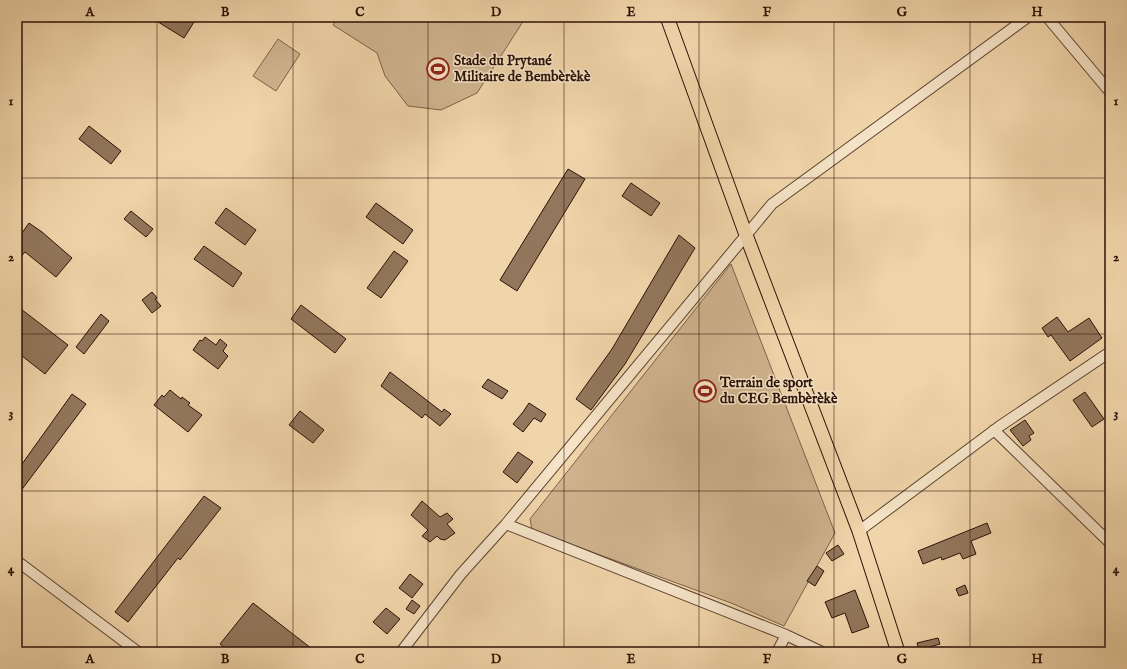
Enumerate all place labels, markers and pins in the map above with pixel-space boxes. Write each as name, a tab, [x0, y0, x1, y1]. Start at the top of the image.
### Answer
place label: Stade du Prytané Militaire de Bembèrèkè	[454, 52, 591, 86]
sports icon: Stade du Prytané Militaire de Bembèrèkè	[425, 56, 451, 82]
place label: Terrain de sport du CEG Bembèrèkè	[719, 374, 838, 408]
sports icon: Terrain de sport du CEG Bembèrèkè	[692, 378, 718, 404]

